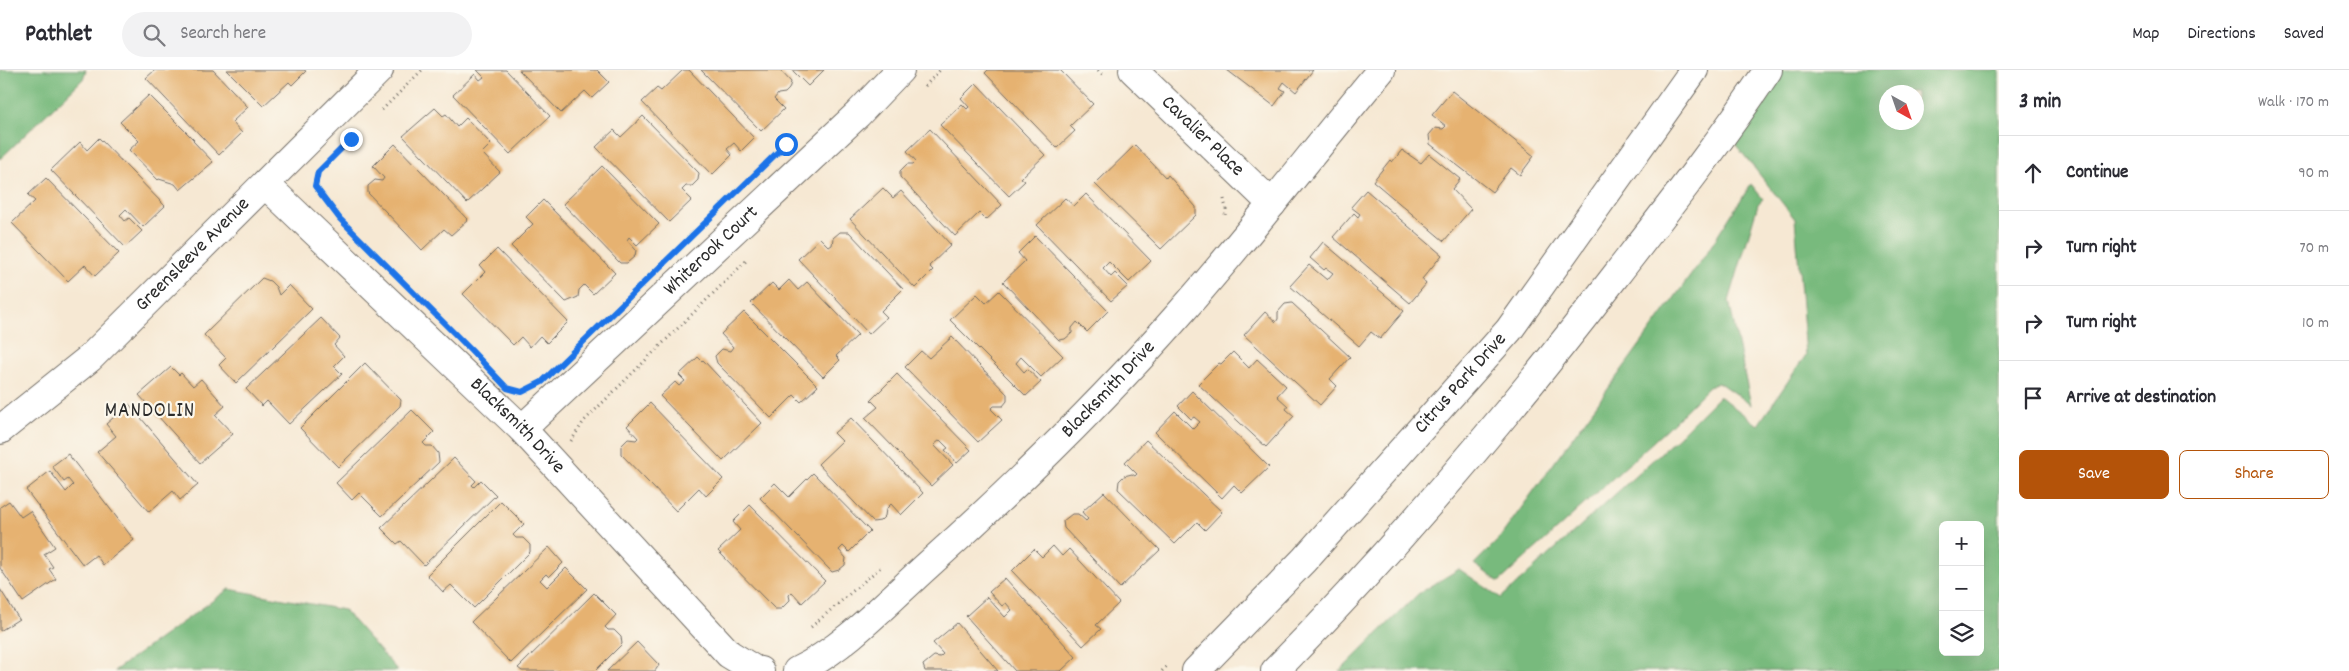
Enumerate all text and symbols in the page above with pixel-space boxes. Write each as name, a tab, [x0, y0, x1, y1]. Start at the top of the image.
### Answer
search box	[122, 12, 472, 57]
text: Pathlet	[25, 18, 92, 52]
icon: search	[140, 21, 168, 49]
text: Search here	[180, 21, 266, 48]
text: Map	[2132, 22, 2159, 47]
text: Directions	[2187, 22, 2256, 47]
text: Saved	[2284, 22, 2324, 47]
north arrow	[1879, 85, 1924, 130]
text: 3 min	[2019, 88, 2061, 118]
street label: Cavalier Place	[1154, 90, 1250, 184]
text: Walk · 170 m	[2258, 91, 2329, 114]
route end	[340, 128, 363, 151]
route start	[775, 133, 798, 156]
icon: ahead	[2019, 159, 2047, 187]
text: Continue	[2066, 160, 2128, 187]
text: 90 m	[2298, 162, 2329, 185]
street label: Greensleeve Avenue	[130, 192, 257, 319]
street label: Whiterook Court	[658, 200, 765, 303]
icon: right	[2019, 234, 2047, 262]
text: Turn right	[2066, 235, 2137, 262]
text: 70 m	[2299, 237, 2329, 260]
icon: right	[2019, 309, 2047, 337]
text: Turn right	[2066, 310, 2137, 337]
text: 10 m	[2302, 312, 2329, 335]
street label: Citrus Park Drive	[1408, 327, 1514, 441]
street label: Blacksmith Drive	[1056, 335, 1163, 445]
street label: Blacksmith Drive	[463, 372, 571, 481]
icon: arrive	[2019, 384, 2047, 412]
text: Arrive at destination	[2066, 385, 2216, 412]
district label: MANDOLIN	[105, 397, 195, 427]
button: Save	[2019, 450, 2169, 499]
button: Share	[2179, 450, 2329, 499]
map controls	[1939, 521, 1984, 656]
button: +	[1939, 521, 1984, 566]
button: −	[1939, 566, 1984, 611]
button: layers	[1939, 611, 1984, 656]

